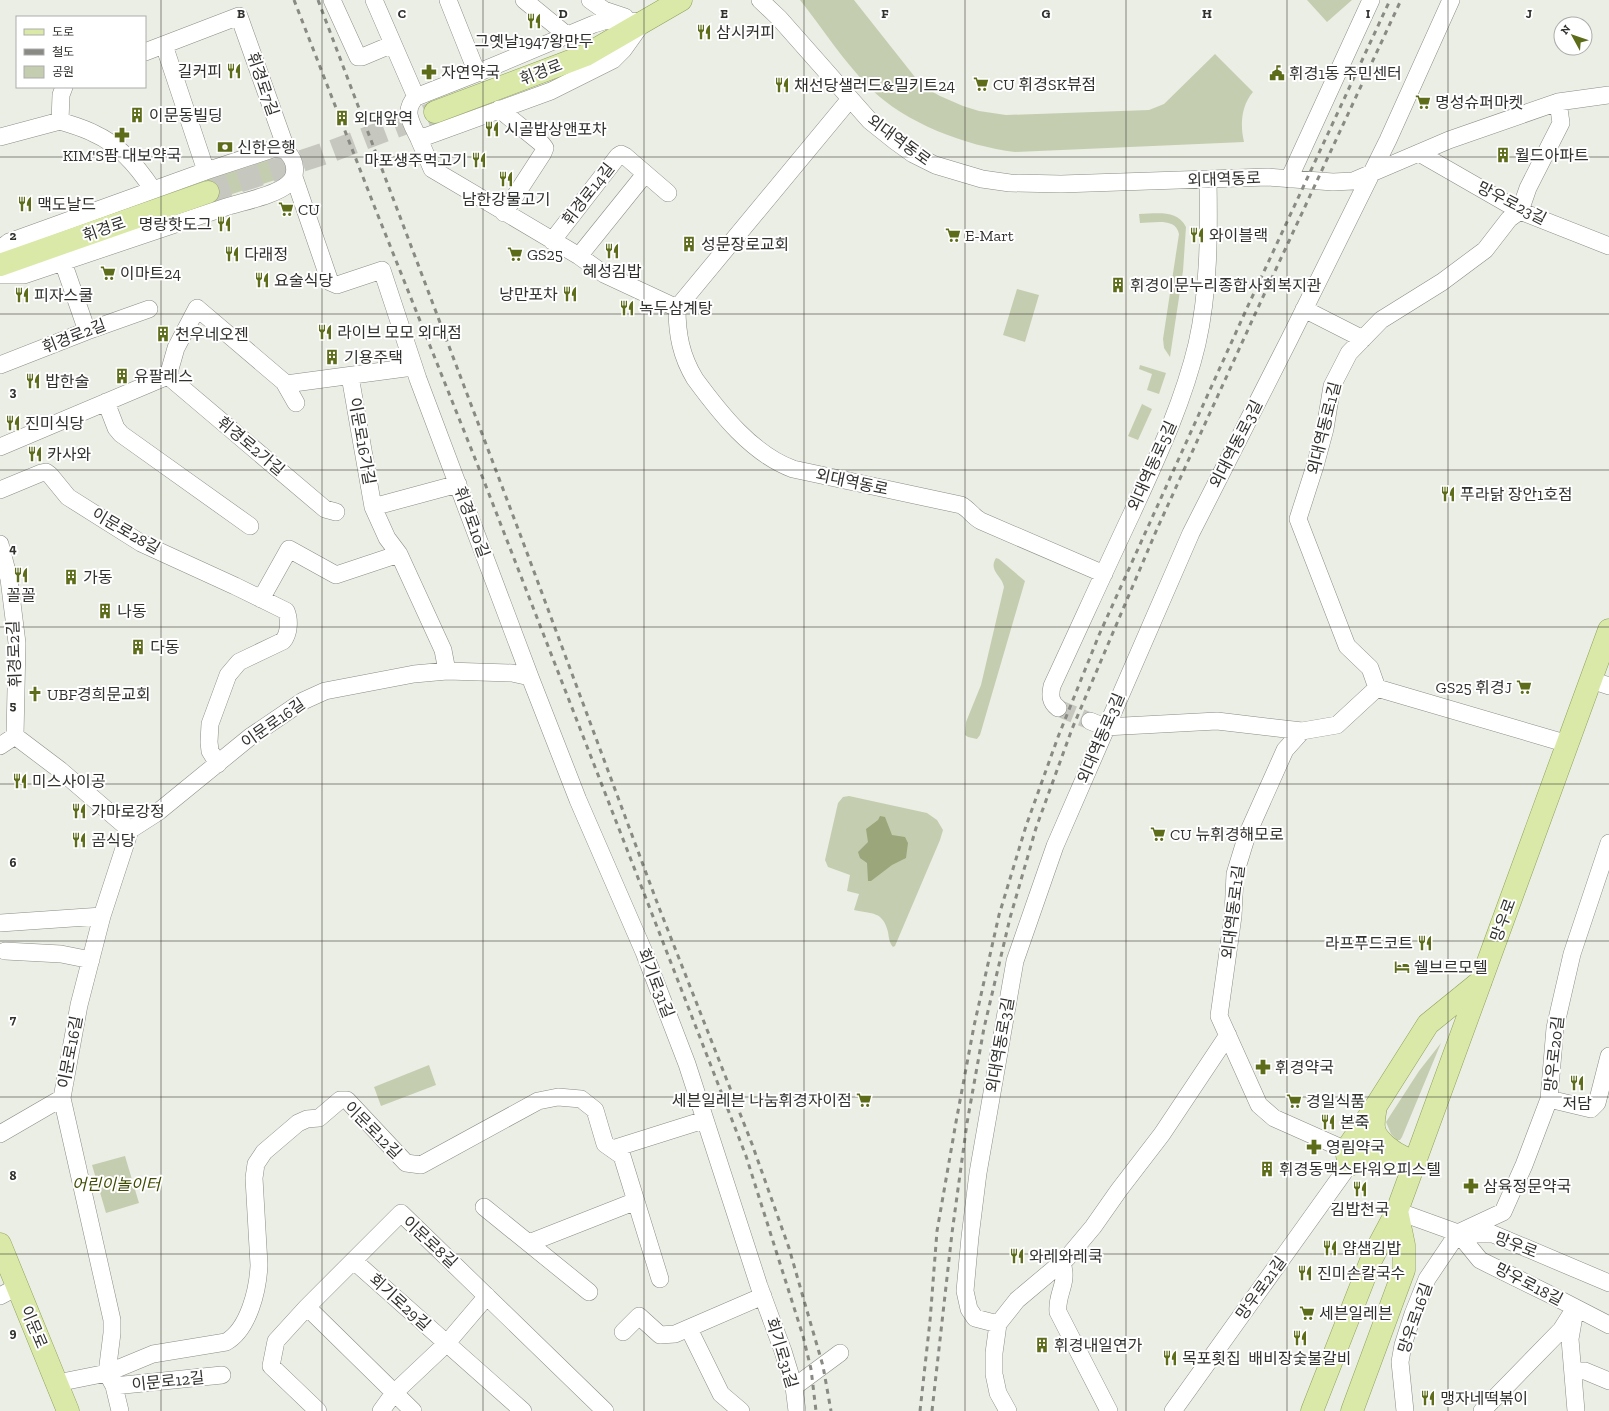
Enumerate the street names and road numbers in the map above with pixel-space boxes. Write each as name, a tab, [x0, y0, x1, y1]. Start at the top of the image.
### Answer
street label: 휘경로7길	[243, 50, 283, 118]
street label: 휘경로	[517, 55, 565, 89]
street label: 외대역동로	[864, 111, 935, 169]
street label: 휘경로14길	[558, 159, 618, 229]
street label: 외대역동로	[1187, 168, 1261, 190]
street label: 망우로23길	[1474, 178, 1550, 228]
street label: 휘경로	[80, 213, 128, 245]
street label: 휘경로2길	[39, 315, 109, 357]
street label: 외대역동로1길	[1303, 380, 1345, 476]
street label: 이문로16가길	[345, 396, 379, 486]
street label: 외대역동로3길	[1206, 397, 1266, 491]
street label: 휘경로2가길	[214, 412, 288, 480]
street label: 외대역동로5길	[1124, 418, 1180, 514]
street label: 외대역동로	[814, 465, 890, 499]
street label: 휘경로10길	[450, 484, 494, 560]
street label: 이문로28길	[88, 504, 164, 558]
street label: 휘경로2길	[3, 620, 25, 688]
street label: 외대역동로3길	[1073, 690, 1129, 786]
street label: 이문로16길	[237, 694, 309, 752]
street label: 외대역동로1길	[1218, 864, 1248, 960]
street label: 망우로	[1487, 896, 1520, 944]
street label: 회기로31길	[634, 946, 678, 1020]
street label: 외대역동로3길	[982, 996, 1018, 1094]
street label: 이문로16길	[54, 1014, 86, 1090]
street label: 망우로20길	[1541, 1015, 1567, 1093]
street label: 이문로12길	[340, 1097, 406, 1163]
street label: 이문로8길	[399, 1212, 461, 1272]
street label: 망우로	[1492, 1228, 1540, 1262]
street label: 망우로21길	[1232, 1253, 1290, 1323]
street label: 망우로18길	[1492, 1259, 1566, 1309]
street label: 회기로29길	[366, 1270, 434, 1334]
street label: 망우로16길	[1394, 1280, 1436, 1356]
street label: 이문로	[17, 1303, 51, 1351]
street label: 회기로31길	[762, 1315, 802, 1391]
street label: 이문로12길	[131, 1368, 205, 1394]

